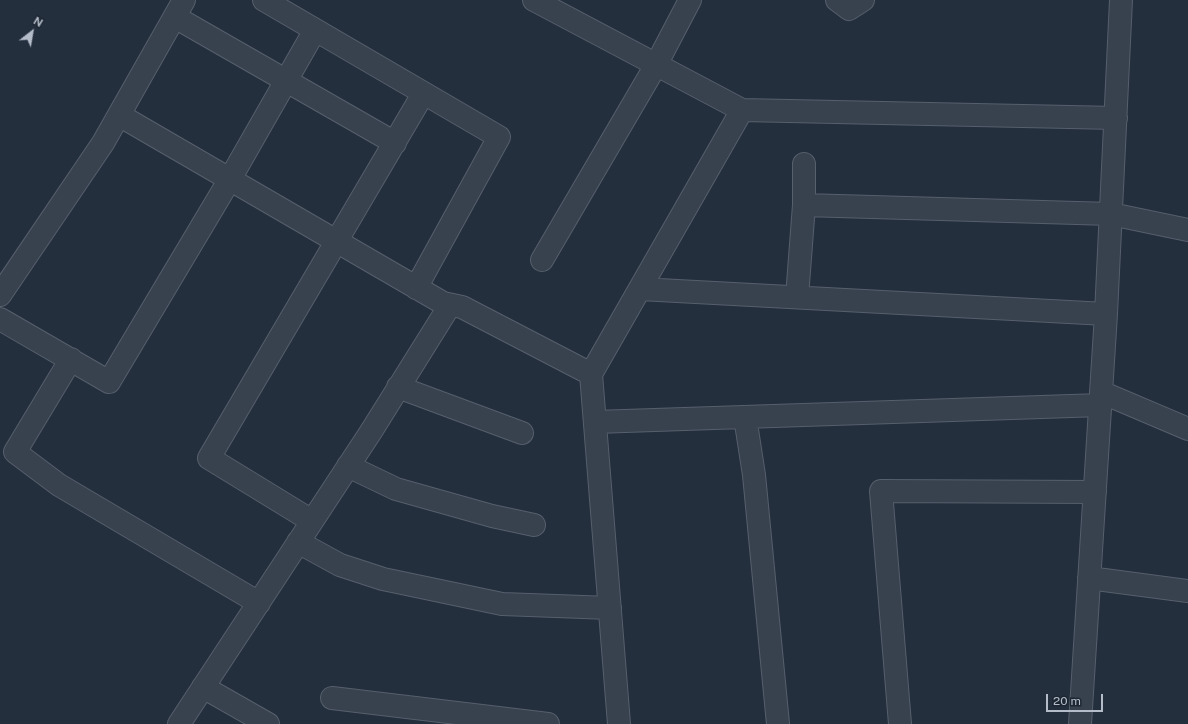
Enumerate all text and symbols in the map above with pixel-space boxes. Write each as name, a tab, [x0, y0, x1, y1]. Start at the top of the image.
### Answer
north arrow	[12, 12, 52, 52]
text: N	[31, 14, 45, 29]
scale bar	[1048, 686, 1105, 712]
text: 20 m	[1053, 694, 1081, 708]

